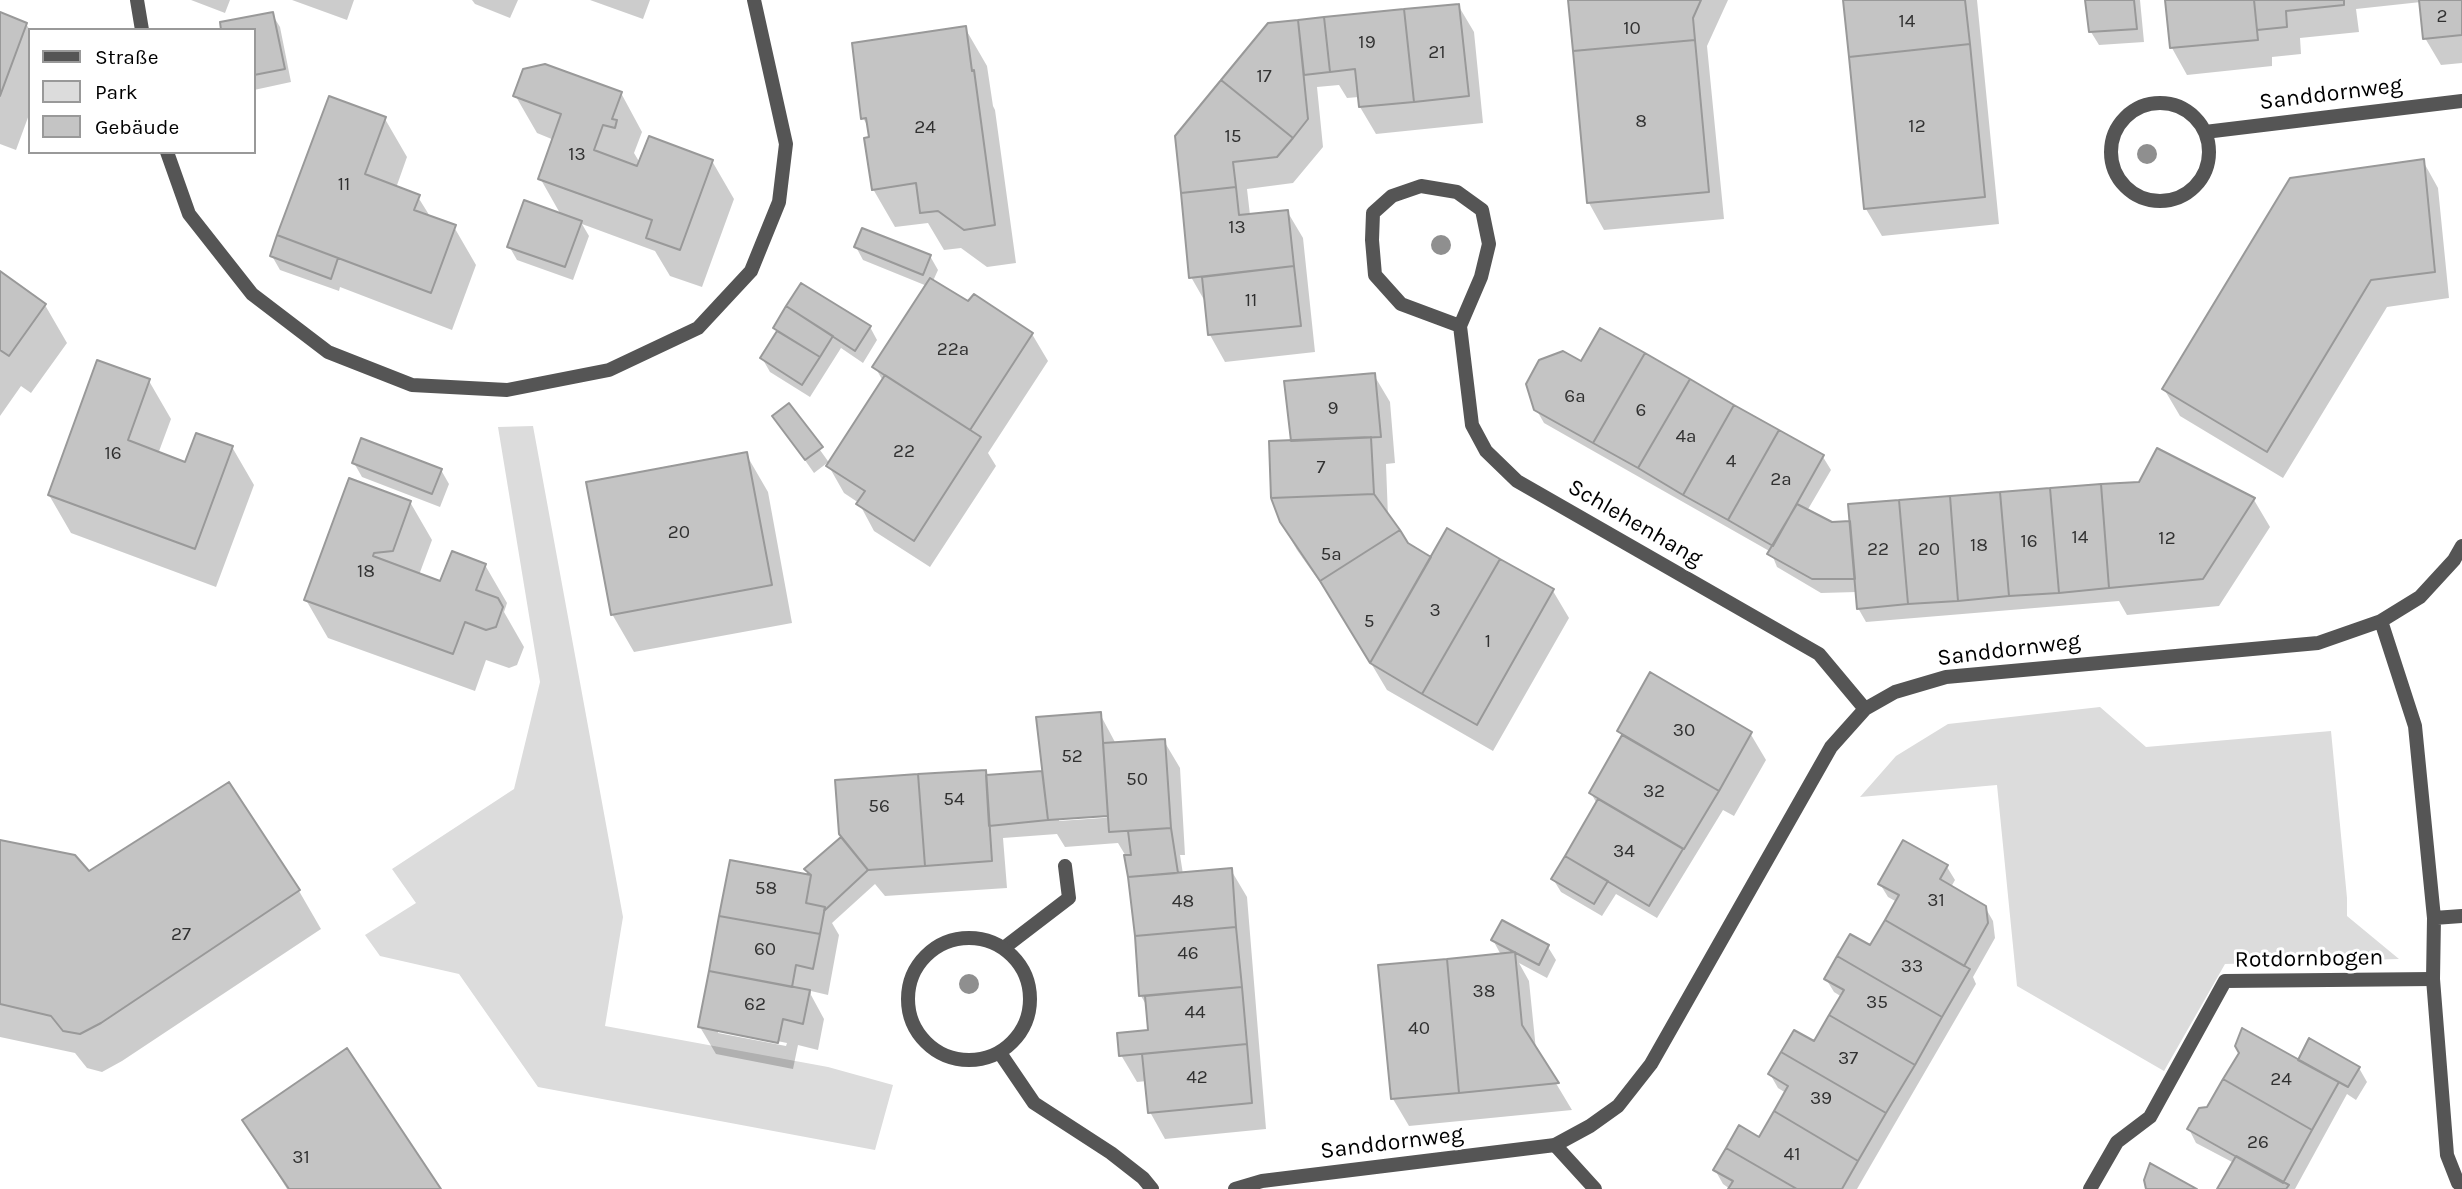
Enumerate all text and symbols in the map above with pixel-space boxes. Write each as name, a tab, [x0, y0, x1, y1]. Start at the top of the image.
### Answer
house number: 2	[2436, 6, 2448, 28]
house number: 14	[1899, 11, 1915, 33]
house number: 10	[1623, 18, 1641, 40]
legend	[28, 28, 256, 154]
house number: 19	[1358, 32, 1376, 54]
house number: 21	[1428, 42, 1446, 64]
text: Straße	[95, 45, 158, 69]
house number: 17	[1256, 66, 1272, 88]
street label: Sanddornweg	[2258, 72, 2404, 116]
text: Park	[95, 80, 138, 104]
house number: 8	[1635, 111, 1647, 133]
text: Gebäude	[95, 115, 179, 139]
house number: 12	[1908, 116, 1926, 138]
house number: 24	[914, 117, 936, 139]
house number: 15	[1224, 126, 1242, 148]
house number: 13	[568, 144, 586, 166]
house number: 11	[338, 174, 350, 196]
house number: 13	[1228, 217, 1246, 239]
house number: 11	[1245, 290, 1257, 312]
house number: 22a	[937, 339, 969, 361]
house number: 6a	[1564, 386, 1586, 408]
house number: 9	[1327, 398, 1339, 420]
house number: 6	[1636, 400, 1646, 422]
house number: 4a	[1675, 426, 1697, 448]
house number: 22	[893, 441, 915, 463]
house number: 16	[104, 443, 122, 465]
house number: 4	[1726, 451, 1736, 473]
house number: 7	[1317, 457, 1325, 479]
house number: 2a	[1770, 469, 1792, 491]
street label: Schlehenhang	[1563, 473, 1707, 573]
house number: 20	[668, 522, 690, 544]
house number: 14	[2072, 527, 2088, 549]
house number: 12	[2158, 528, 2176, 550]
house number: 16	[2020, 531, 2038, 553]
house number: 18	[1970, 535, 1988, 557]
house number: 22	[1867, 539, 1889, 561]
house number: 20	[1918, 539, 1940, 561]
house number: 5a	[1320, 544, 1342, 566]
house number: 18	[357, 561, 375, 583]
house number: 3	[1429, 600, 1441, 622]
house number: 5	[1364, 611, 1374, 633]
street label: Sanddornweg	[1936, 628, 2082, 672]
house number: 1	[1485, 631, 1491, 653]
house number: 30	[1673, 720, 1695, 742]
house number: 52	[1061, 746, 1083, 768]
house number: 50	[1126, 769, 1148, 791]
house number: 32	[1643, 781, 1665, 803]
house number: 54	[943, 789, 965, 811]
house number: 56	[868, 796, 890, 818]
house number: 34	[1613, 841, 1635, 863]
house number: 58	[755, 878, 777, 900]
house number: 31	[1927, 890, 1945, 912]
house number: 48	[1172, 891, 1194, 913]
house number: 27	[171, 924, 191, 946]
house number: 60	[754, 939, 776, 961]
house number: 46	[1177, 943, 1199, 965]
street label: Rotdornbogen	[2234, 944, 2384, 974]
house number: 33	[1901, 956, 1923, 978]
house number: 38	[1473, 981, 1495, 1003]
house number: 35	[1866, 992, 1888, 1014]
house number: 62	[744, 994, 766, 1016]
house number: 44	[1184, 1002, 1206, 1024]
house number: 40	[1408, 1018, 1430, 1040]
house number: 37	[1838, 1048, 1858, 1070]
house number: 42	[1186, 1067, 1208, 1089]
house number: 24	[2270, 1069, 2292, 1091]
house number: 39	[1810, 1088, 1832, 1110]
street label: Sanddornweg	[1319, 1121, 1465, 1165]
house number: 26	[2247, 1132, 2269, 1154]
house number: 41	[1784, 1144, 1800, 1166]
house number: 31	[292, 1147, 310, 1169]

